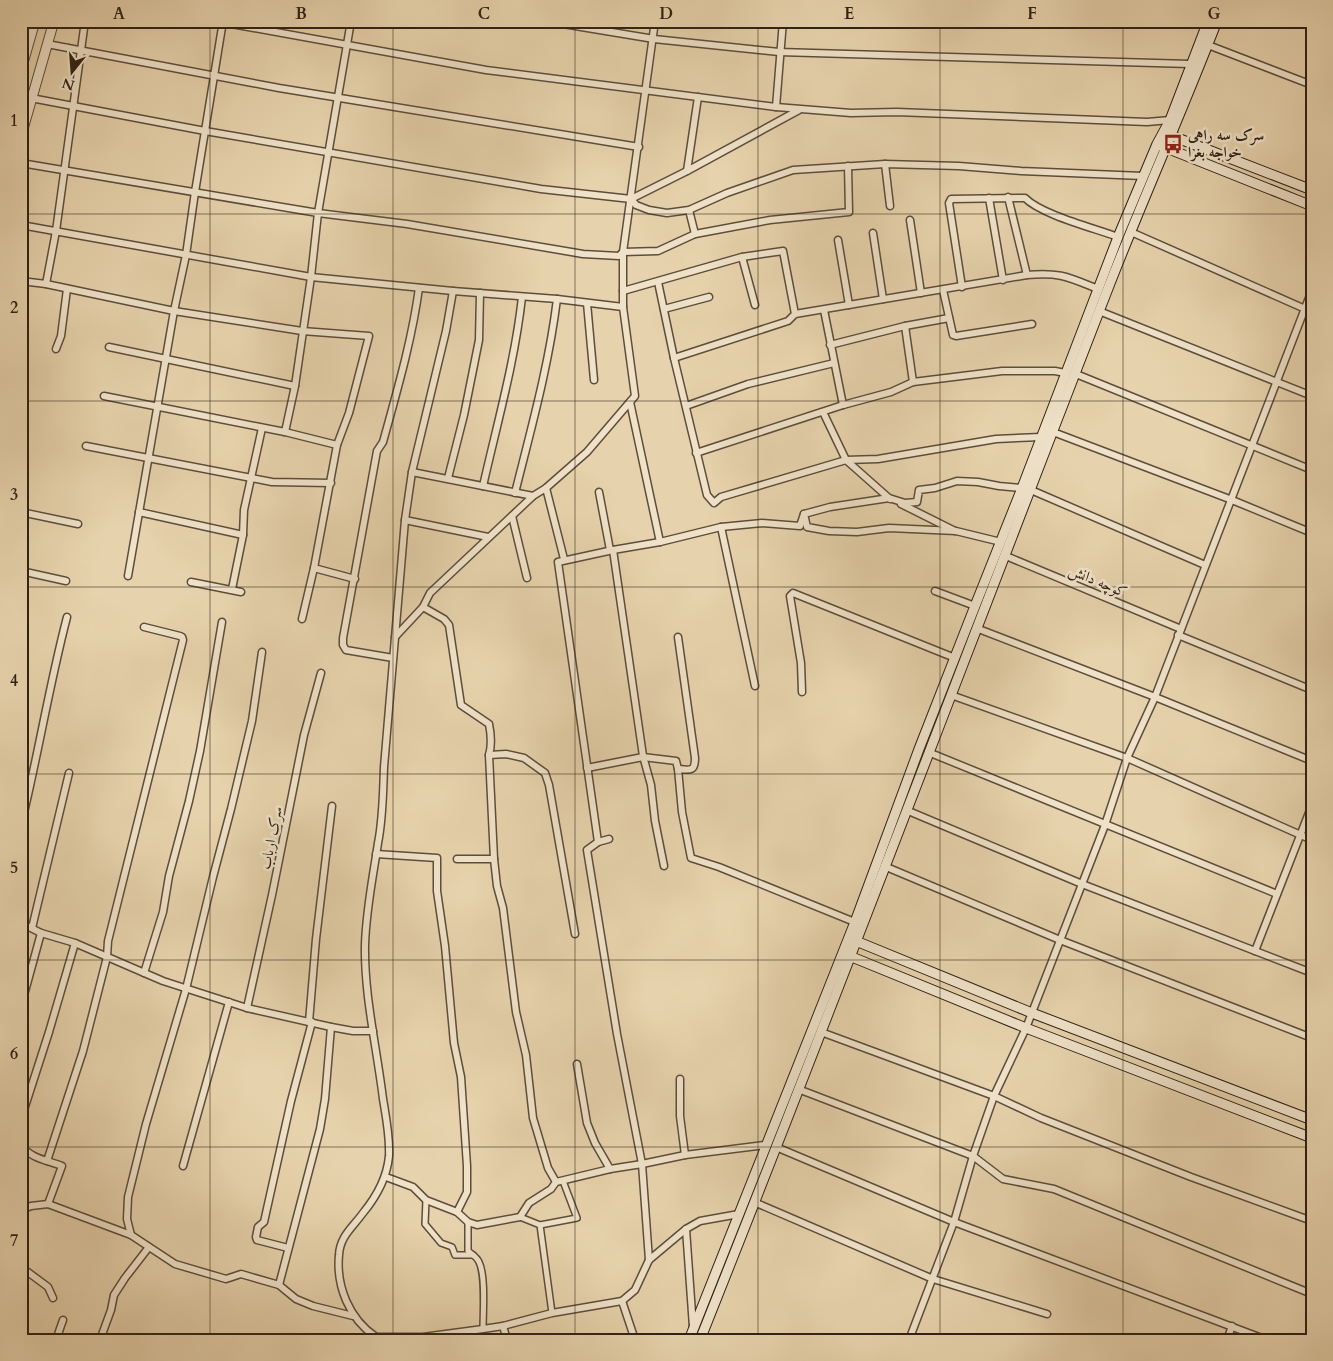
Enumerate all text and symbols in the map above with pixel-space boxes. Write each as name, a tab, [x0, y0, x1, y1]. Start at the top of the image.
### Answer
text: A	[113, 3, 125, 25]
text: B	[295, 3, 307, 25]
text: C	[478, 3, 490, 25]
text: D	[659, 3, 673, 25]
text: E	[844, 3, 854, 25]
text: F	[1027, 3, 1037, 25]
text: G	[1207, 3, 1221, 25]
north arrow	[48, 48, 98, 98]
text: N	[60, 73, 77, 95]
text: 1	[10, 110, 18, 132]
place label: سرک سه راهی خواجه بغرا	[1187, 125, 1264, 162]
bus stop icon: سرک سه راهی خواجه بغرا	[1162, 133, 1184, 155]
text: 2	[10, 297, 18, 319]
text: 3	[10, 484, 18, 506]
street label: کوچه دانش	[1065, 560, 1130, 603]
text: 4	[10, 670, 18, 692]
street label: سرک ارباب	[255, 805, 287, 871]
text: 5	[10, 857, 18, 879]
text: 6	[10, 1043, 18, 1065]
text: 7	[10, 1230, 18, 1252]

